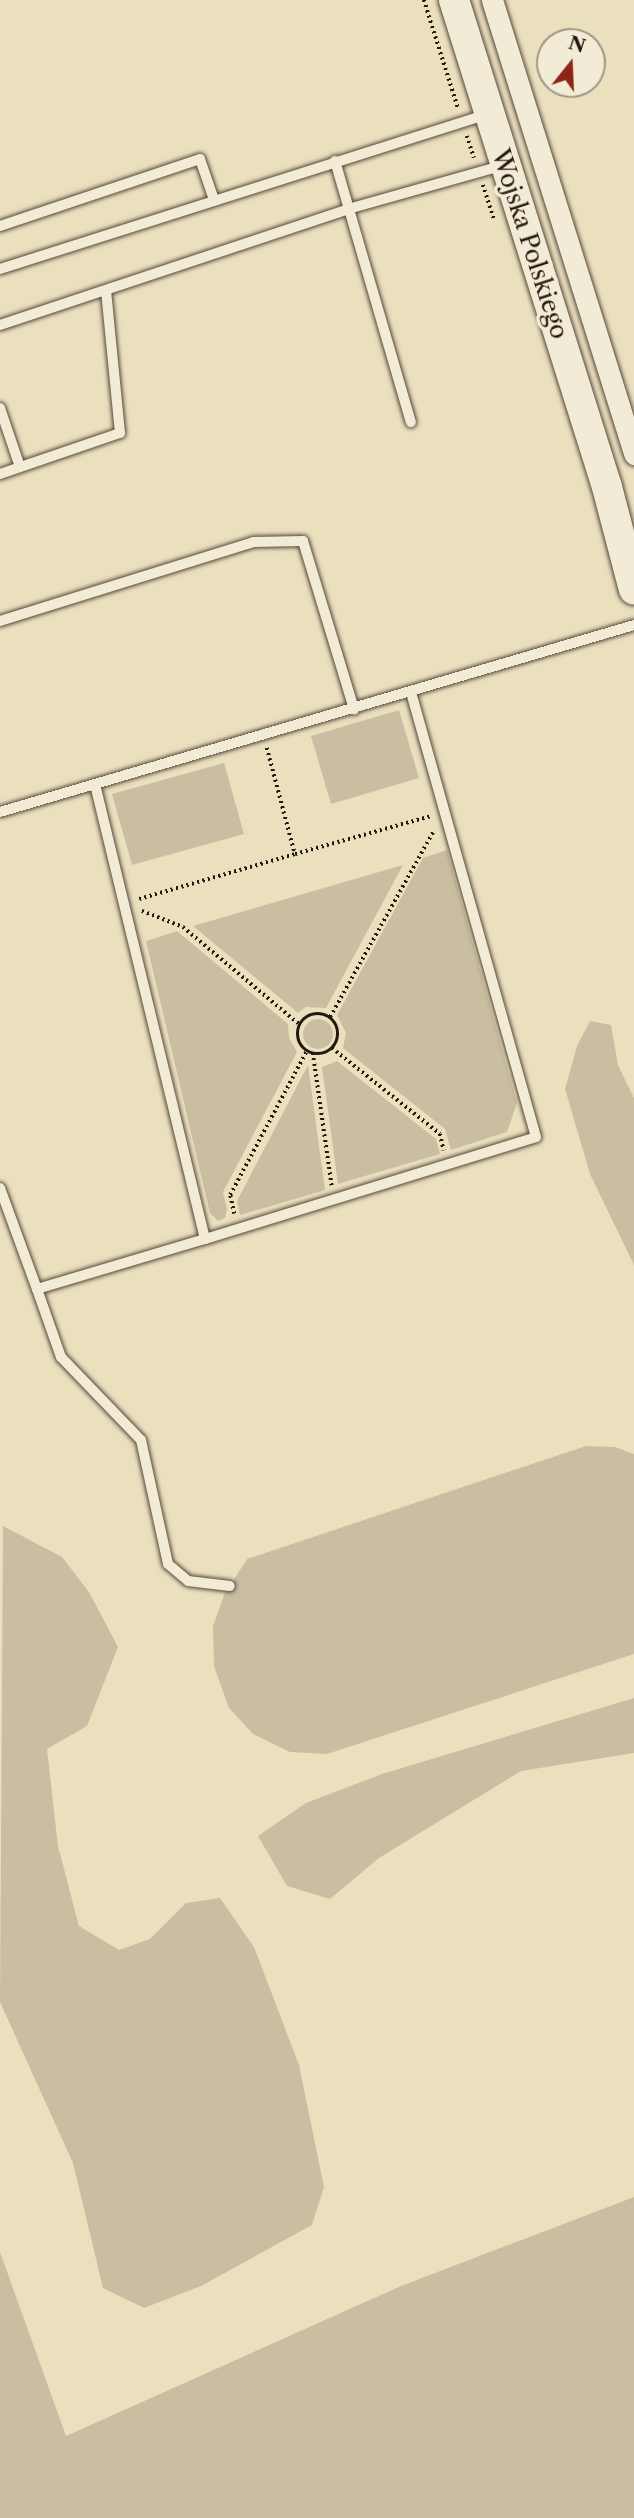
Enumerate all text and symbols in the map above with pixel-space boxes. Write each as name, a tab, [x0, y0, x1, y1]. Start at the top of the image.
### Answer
north arrow	[536, 28, 606, 98]
text: N	[566, 31, 588, 58]
street label: Wojska Polskiego	[486, 145, 574, 343]

